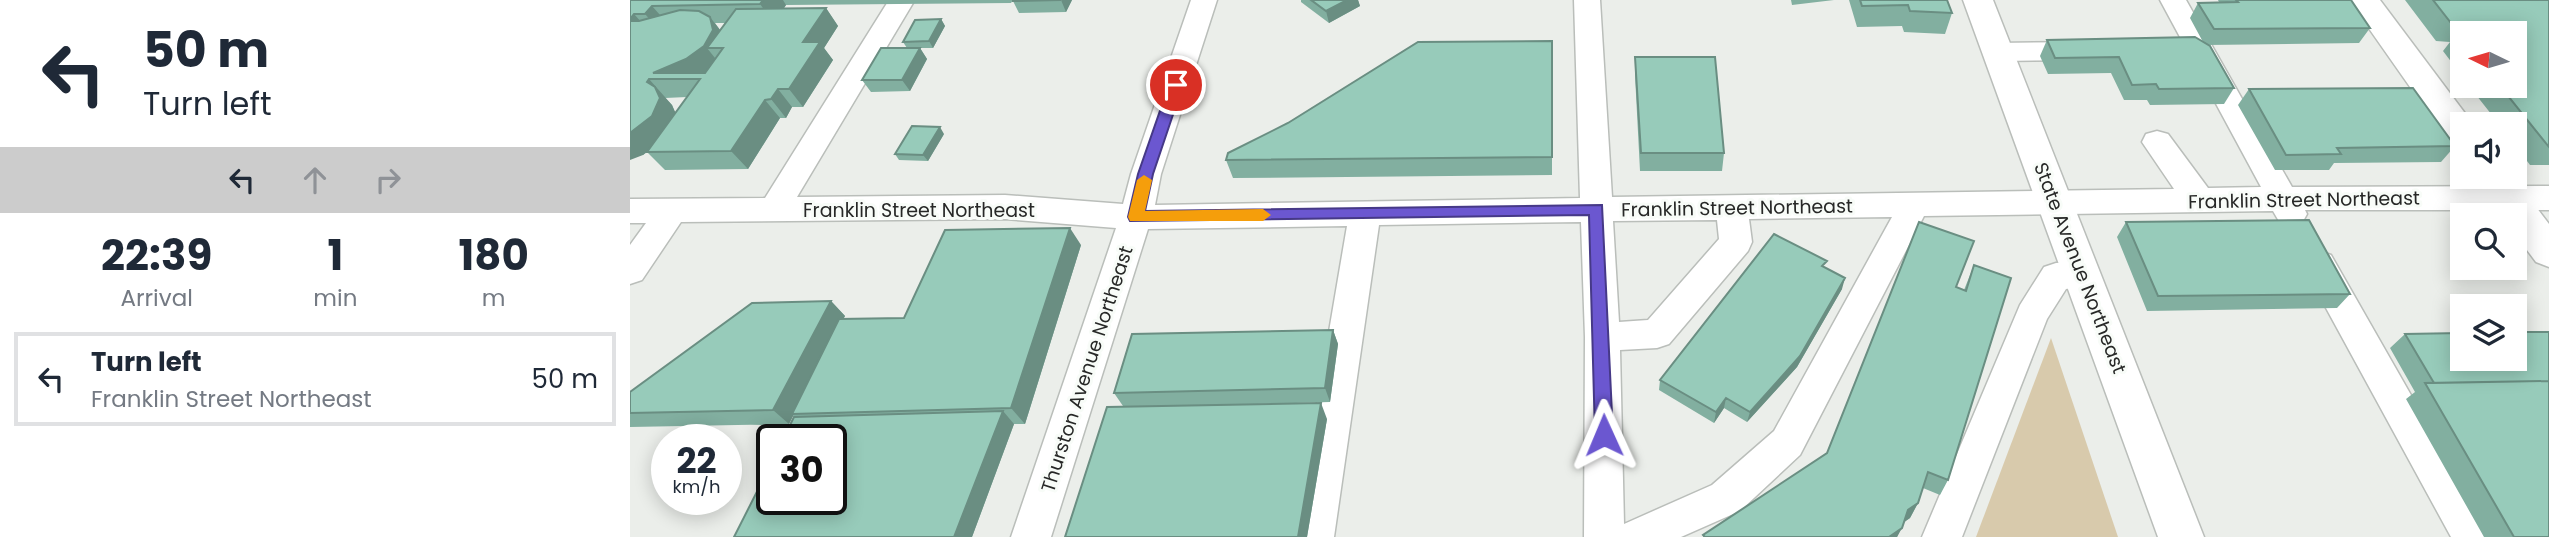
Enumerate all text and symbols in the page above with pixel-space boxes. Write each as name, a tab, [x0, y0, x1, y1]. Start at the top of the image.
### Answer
text: 50 m	[143, 16, 269, 84]
north arrow	[2450, 21, 2527, 98]
map controls	[2450, 21, 2527, 371]
icon: left	[28, 28, 119, 119]
pin	[1146, 55, 1206, 115]
icon: arrive	[1157, 66, 1195, 104]
text: Turn left	[143, 81, 272, 126]
button: sound	[2450, 112, 2527, 189]
street label: State Avenue Northeast	[2027, 158, 2133, 378]
icon: left	[223, 161, 261, 199]
icon: ahead	[296, 161, 334, 199]
icon: right	[369, 161, 407, 199]
street label: Franklin Street Northeast	[2188, 184, 2420, 216]
street label: Franklin Street Northeast	[1621, 192, 1853, 224]
street label: Franklin Street Northeast	[803, 197, 1035, 224]
button: search	[2450, 203, 2527, 280]
text: 22:39	[101, 226, 212, 285]
text: 1	[327, 226, 343, 285]
text: 180	[459, 226, 529, 285]
street label: Thurston Avenue Northeast	[1034, 242, 1140, 496]
text: Arrival	[120, 282, 193, 314]
text: min	[313, 282, 357, 314]
text: m	[482, 282, 506, 314]
button: layers	[2450, 294, 2527, 371]
text: Turn left	[91, 344, 202, 380]
icon: left	[32, 360, 70, 398]
text: 50 m	[532, 361, 598, 397]
text: Franklin Street Northeast	[91, 383, 372, 415]
position arrow	[1567, 398, 1641, 472]
speed limit sign: 30	[756, 424, 847, 515]
text: 22	[677, 436, 716, 485]
text: km/h	[673, 474, 720, 499]

